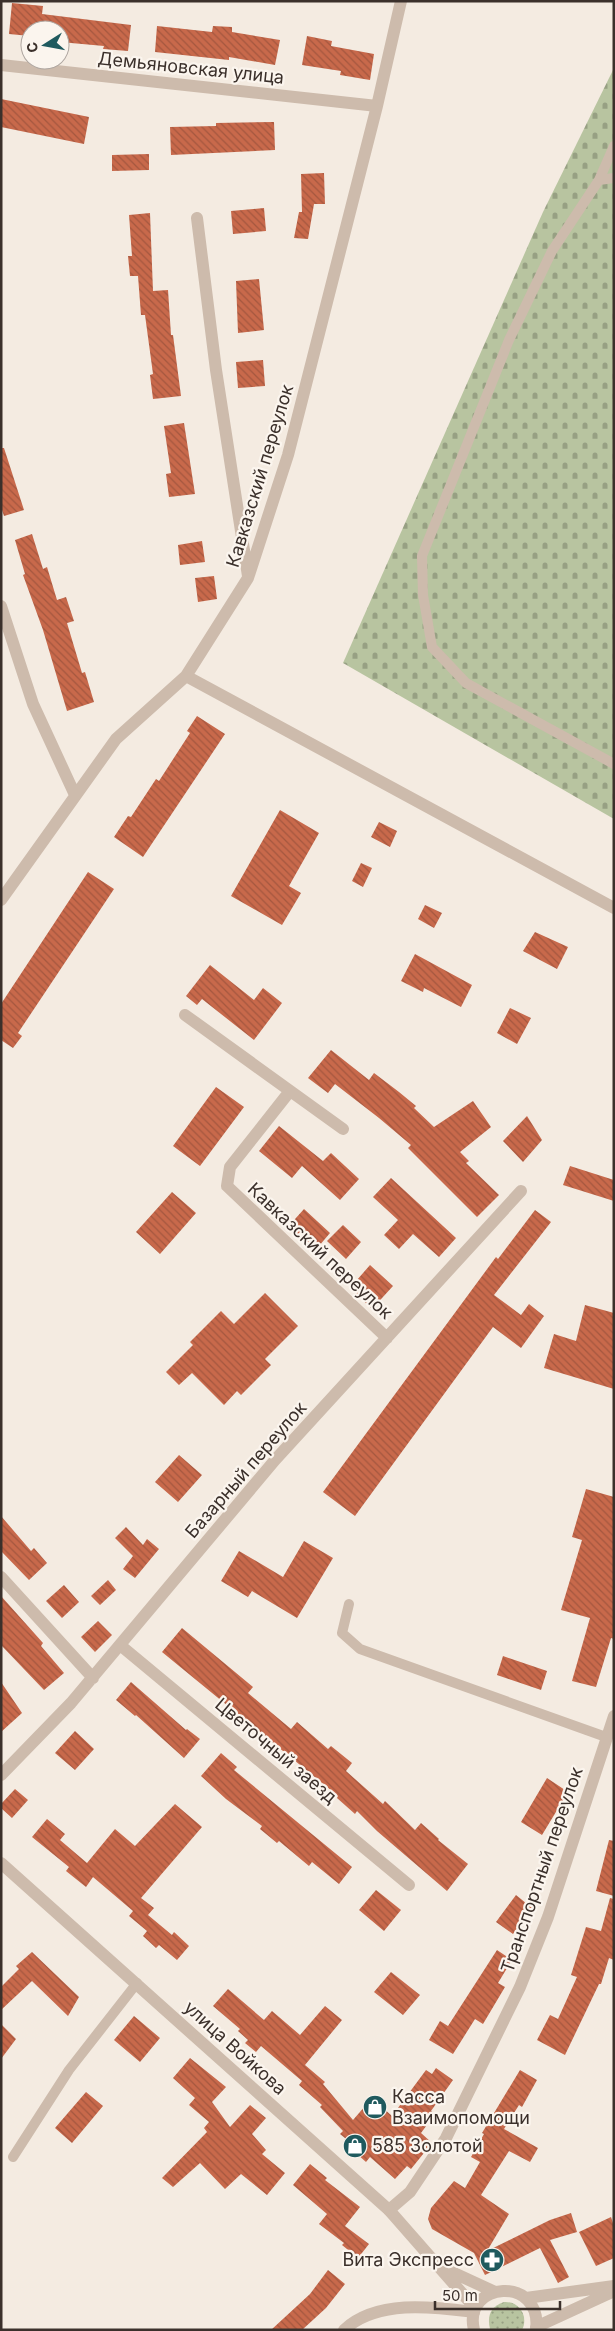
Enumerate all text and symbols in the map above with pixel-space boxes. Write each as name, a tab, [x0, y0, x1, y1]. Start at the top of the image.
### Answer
north arrow	[20, 20, 70, 70]
text: С	[22, 41, 41, 54]
street label: Демьяновская улица	[97, 47, 285, 88]
street label: Кавказский переулок	[222, 382, 297, 570]
street label: Кавказский переулок	[244, 1178, 397, 1323]
street label: Базарный переулок	[181, 1397, 311, 1542]
street label: Цветочный заезд	[211, 1694, 341, 1808]
street label: Транспортный переулок	[496, 1764, 587, 1975]
street label: улица Войкова	[180, 1996, 291, 2099]
place label: Касса Взаимопомощи	[392, 2086, 530, 2128]
shop icon: Касса Взаимопомощи	[362, 2094, 388, 2120]
shop icon: 585 Золотой	[342, 2133, 368, 2159]
place label: 585 Золотой	[372, 2135, 483, 2156]
pharmacy icon: Вита Экспресс	[479, 2247, 505, 2273]
place label: Вита Экспресс	[343, 2249, 474, 2270]
scale bar	[435, 2278, 560, 2310]
text: 50 m	[442, 2286, 478, 2305]

